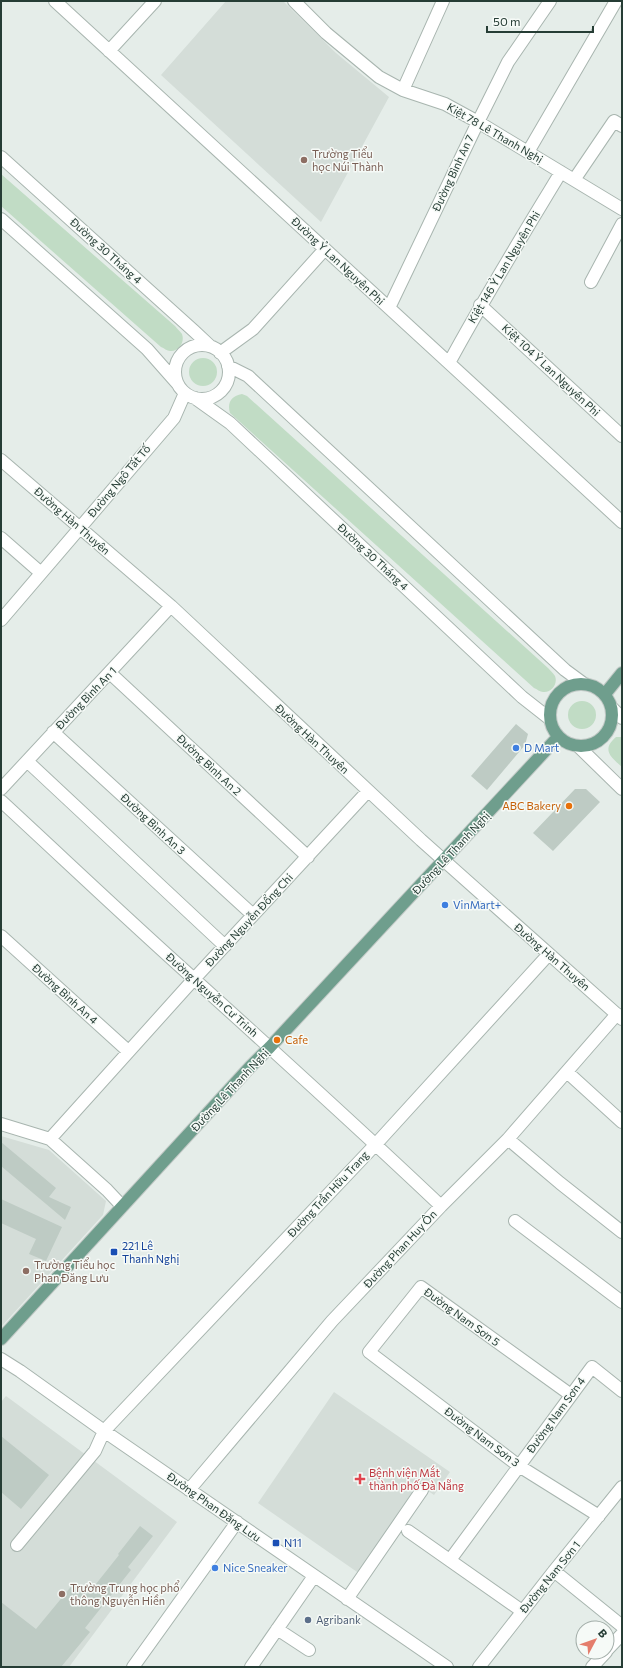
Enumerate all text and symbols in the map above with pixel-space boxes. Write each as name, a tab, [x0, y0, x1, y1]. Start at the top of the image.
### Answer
scale bar	[487, 8, 593, 34]
text: 50 m	[493, 14, 521, 28]
street label: Kiệt 78 Lê Thanh Nghị	[445, 100, 546, 165]
street label: Đường Bình An 7	[429, 132, 476, 214]
place label: Trường Tiểu học Núi Thành	[312, 146, 383, 173]
marker: Trường Tiểu học Núi Thành	[299, 155, 309, 165]
street label: Kiệt 146 Ỷ Lan Nguyên Phi	[464, 208, 542, 325]
street label: Đường Ỷ Lan Nguyên Phi	[288, 213, 388, 307]
street label: Đường 30 Tháng 4	[67, 214, 145, 286]
street label: Kiệt 104 Ỷ Lan Nguyên Phi	[500, 320, 604, 419]
street label: Đường Ngô Tất Tố	[84, 442, 153, 520]
street label: Đường Hàn Thuyên	[31, 484, 113, 557]
street label: Đường 30 Tháng 4	[335, 520, 412, 593]
street label: Đường Bình An 1	[52, 664, 119, 732]
street label: Đường Hàn Thuyên	[272, 701, 352, 776]
street label: Đường Bình An 2	[174, 731, 244, 798]
place label: D Mart	[524, 741, 560, 754]
marker: D Mart	[511, 743, 521, 753]
street label: Đường Bình An 3	[118, 790, 188, 857]
place label: ABC Bakery	[502, 799, 561, 812]
marker: ABC Bakery	[564, 801, 574, 811]
street label: Đường Lê Thanh Nghị	[408, 809, 492, 897]
street label: Đường Nguyễn Đổng Chi	[201, 870, 295, 970]
place label: VinMart+	[453, 898, 501, 911]
marker: VinMart+	[440, 900, 450, 910]
street label: Đường Hàn Thuyên	[511, 920, 593, 993]
street label: Đường Nguyễn Cư Trinh	[163, 949, 262, 1039]
street label: Đường Bình An 4	[29, 960, 101, 1027]
place label: Cafe	[285, 1033, 308, 1046]
marker: Cafe	[272, 1035, 282, 1045]
street label: Đường Lê Thanh Nghị	[187, 1046, 271, 1134]
street label: Đường Trần Hữu Trang	[284, 1148, 371, 1240]
street label: Đường Phan Huy Ôn	[359, 1207, 439, 1291]
place label: 221 Lê Thanh Nghị	[122, 1239, 179, 1265]
marker: 221 Lê Thanh Nghị	[109, 1247, 119, 1257]
place label: Trường Tiểu học Phan Đăng Lưu	[34, 1257, 115, 1284]
marker: Trường Tiểu học Phan Đăng Lưu	[21, 1266, 31, 1276]
street label: Đường Nam Sơn 5	[421, 1284, 503, 1348]
street label: Đường Nam Sơn 4	[523, 1374, 588, 1456]
street label: Đường Nam Sơn 3	[442, 1404, 522, 1469]
place label: Bệnh viện Mắt thành phố Đà Nẵng	[369, 1465, 464, 1492]
street label: Đường Phan Đăng Lưu	[164, 1469, 264, 1544]
marker: Bệnh viện Mắt thành phố Đà Nẵng	[354, 1473, 366, 1485]
place label: N11	[284, 1536, 302, 1549]
marker: N11	[271, 1538, 281, 1548]
street label: Đường Nam Sơn 1	[516, 1538, 583, 1616]
place label: Nice Sneaker	[223, 1561, 288, 1574]
marker: Nice Sneaker	[210, 1563, 220, 1573]
place label: Trường Trung học phổ thông Nguyễn Hiền	[70, 1580, 180, 1607]
marker: Trường Trung học phổ thông Nguyễn Hiền	[57, 1589, 67, 1599]
place label: Agribank	[316, 1613, 361, 1626]
marker: Agribank	[303, 1615, 313, 1625]
north arrow	[575, 1620, 615, 1660]
text: B	[596, 1626, 610, 1640]

